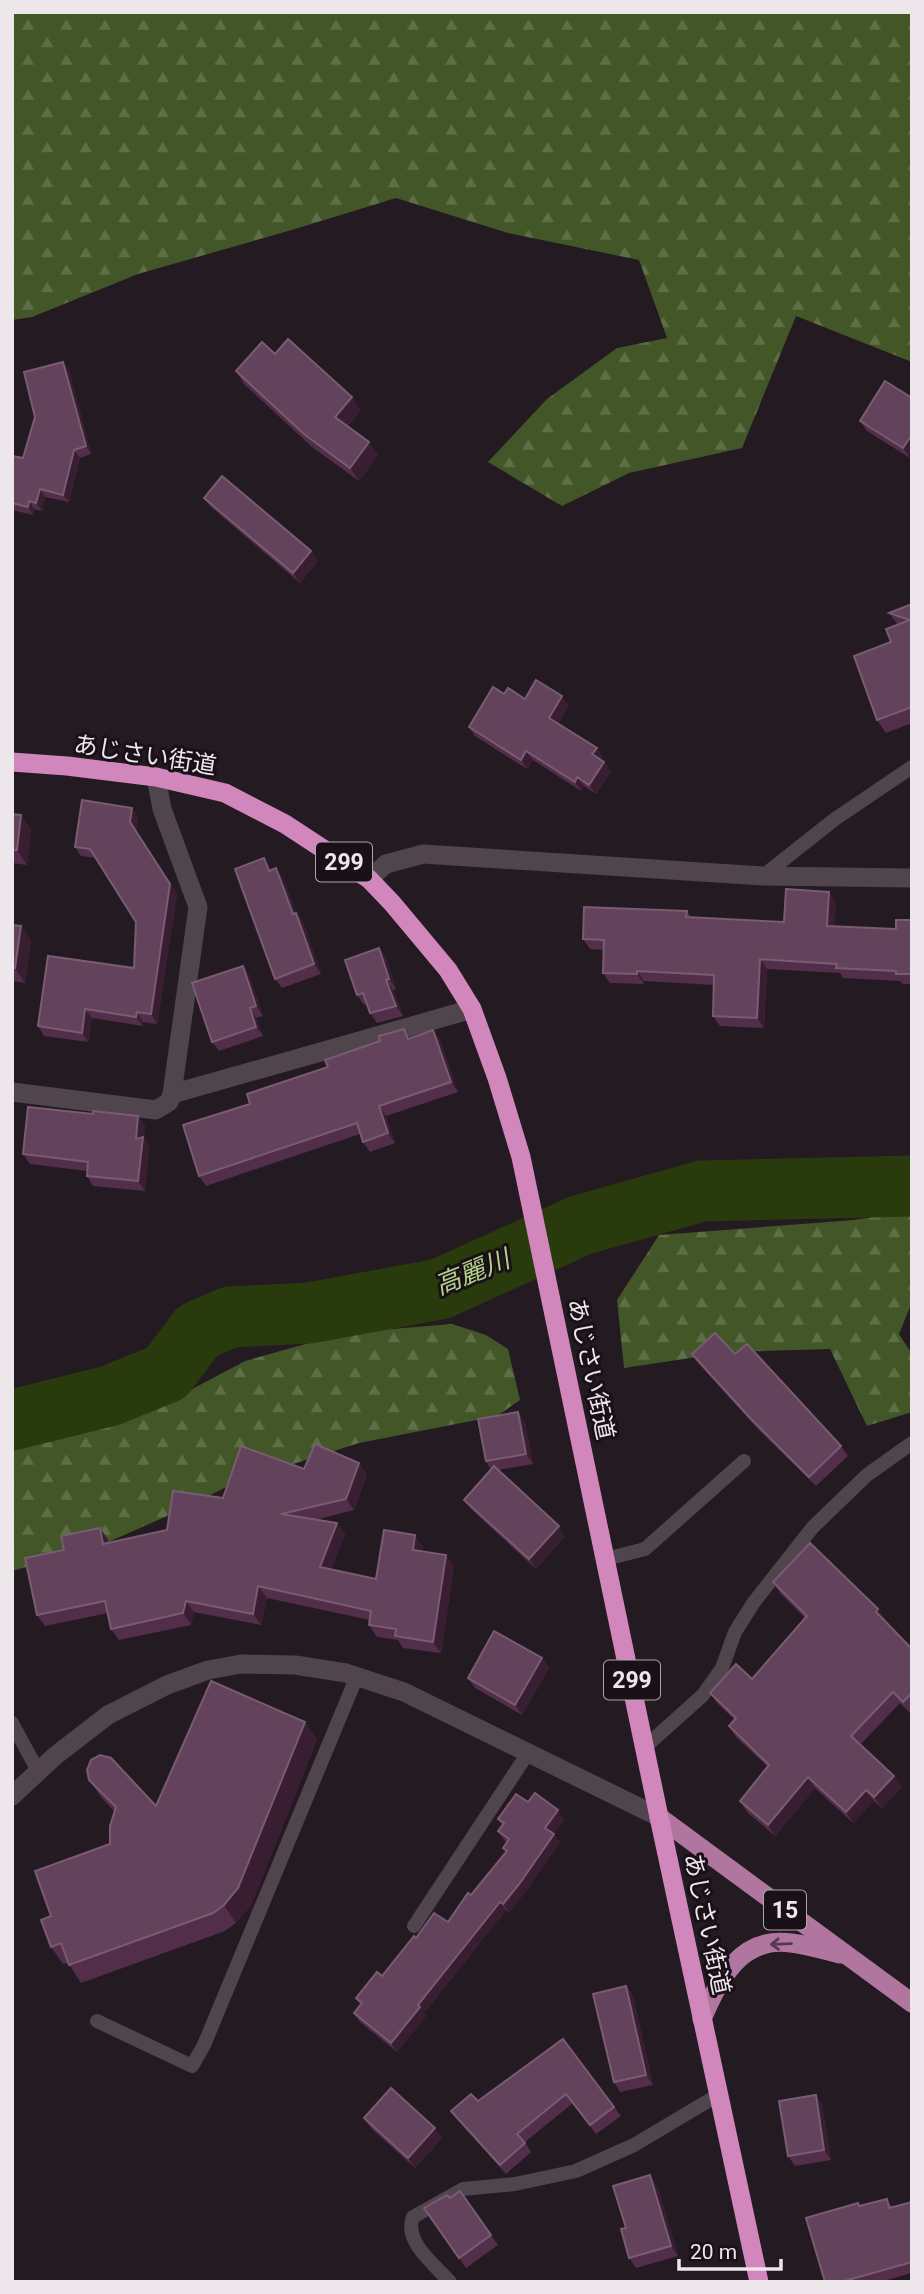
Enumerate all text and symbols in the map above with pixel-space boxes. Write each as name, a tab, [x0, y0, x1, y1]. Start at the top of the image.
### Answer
street label: あじさい街道	[72, 730, 218, 780]
road number: 299	[316, 842, 372, 882]
water label: 高麗川	[430, 1242, 517, 1301]
street label: あじさい街道	[562, 1296, 620, 1442]
road number: 299	[604, 1660, 660, 1700]
street label: あじさい街道	[678, 1851, 736, 1997]
road number: 15	[764, 1890, 806, 1929]
one-way arrow	[770, 1937, 793, 1950]
scale bar	[679, 2228, 780, 2272]
text: 20 m	[690, 2240, 737, 2264]

